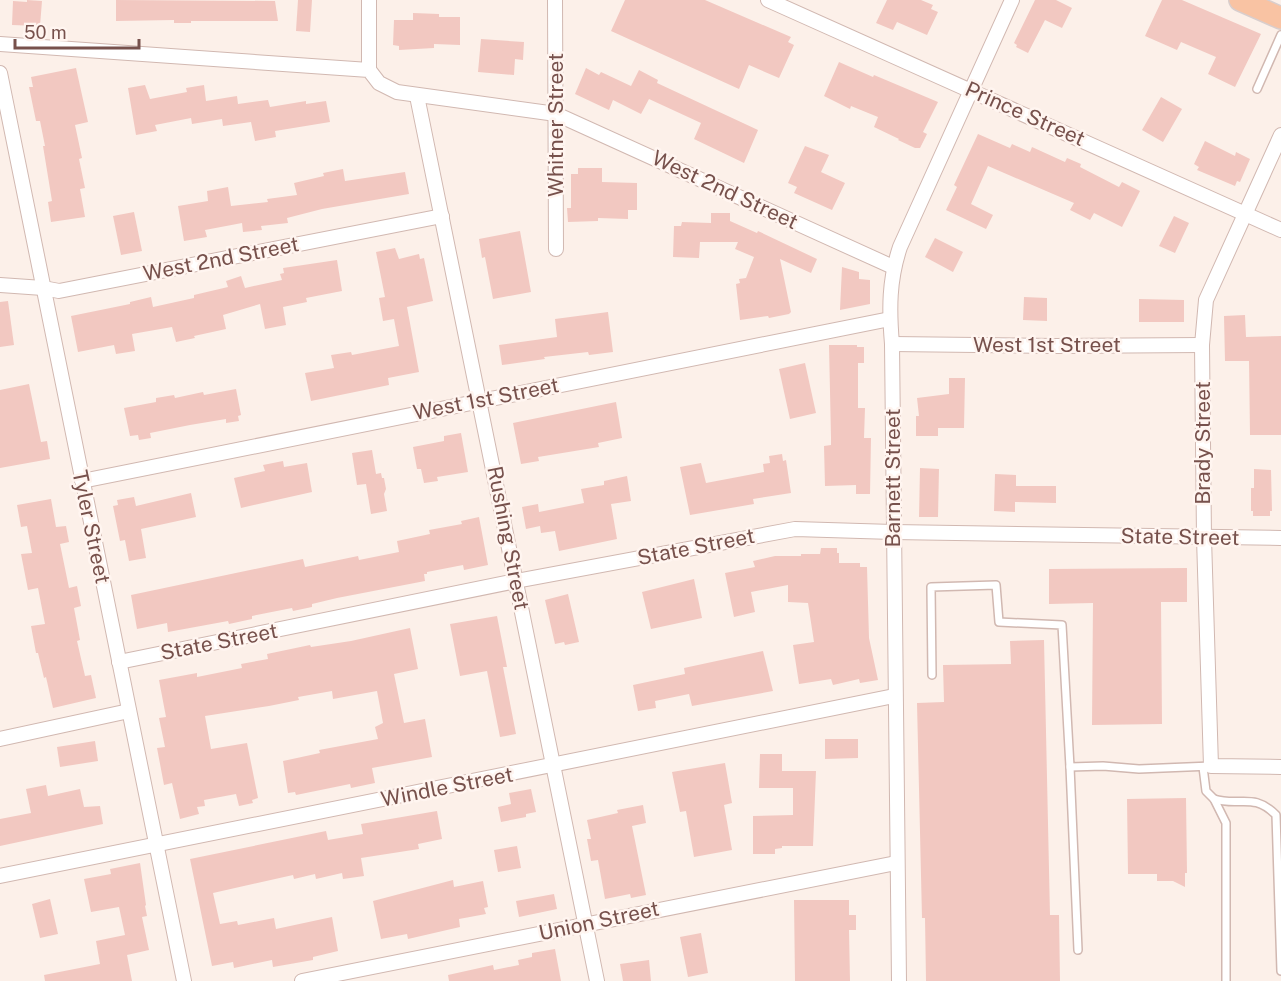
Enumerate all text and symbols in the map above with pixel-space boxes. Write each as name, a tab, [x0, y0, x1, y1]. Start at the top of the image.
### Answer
scale bar	[15, 12, 140, 50]
text: 50 m	[24, 22, 67, 43]
street label: Whitner Street	[543, 53, 568, 197]
street label: Prince Street	[961, 76, 1089, 151]
street label: West 2nd Street	[648, 145, 802, 234]
street label: West 2nd Street	[141, 231, 301, 286]
street label: West 1st Street	[973, 332, 1121, 357]
street label: West 1st Street	[411, 372, 561, 425]
street label: Brady Street	[1190, 381, 1215, 505]
street label: Barnett Street	[880, 408, 905, 548]
street label: Rushing Street	[482, 464, 535, 612]
street label: Tyler Street	[67, 468, 116, 586]
street label: State Street	[635, 523, 757, 570]
street label: State Street	[1120, 523, 1240, 550]
street label: State Street	[158, 618, 280, 665]
street label: Windle Street	[379, 761, 515, 812]
street label: Union Street	[536, 896, 661, 945]

